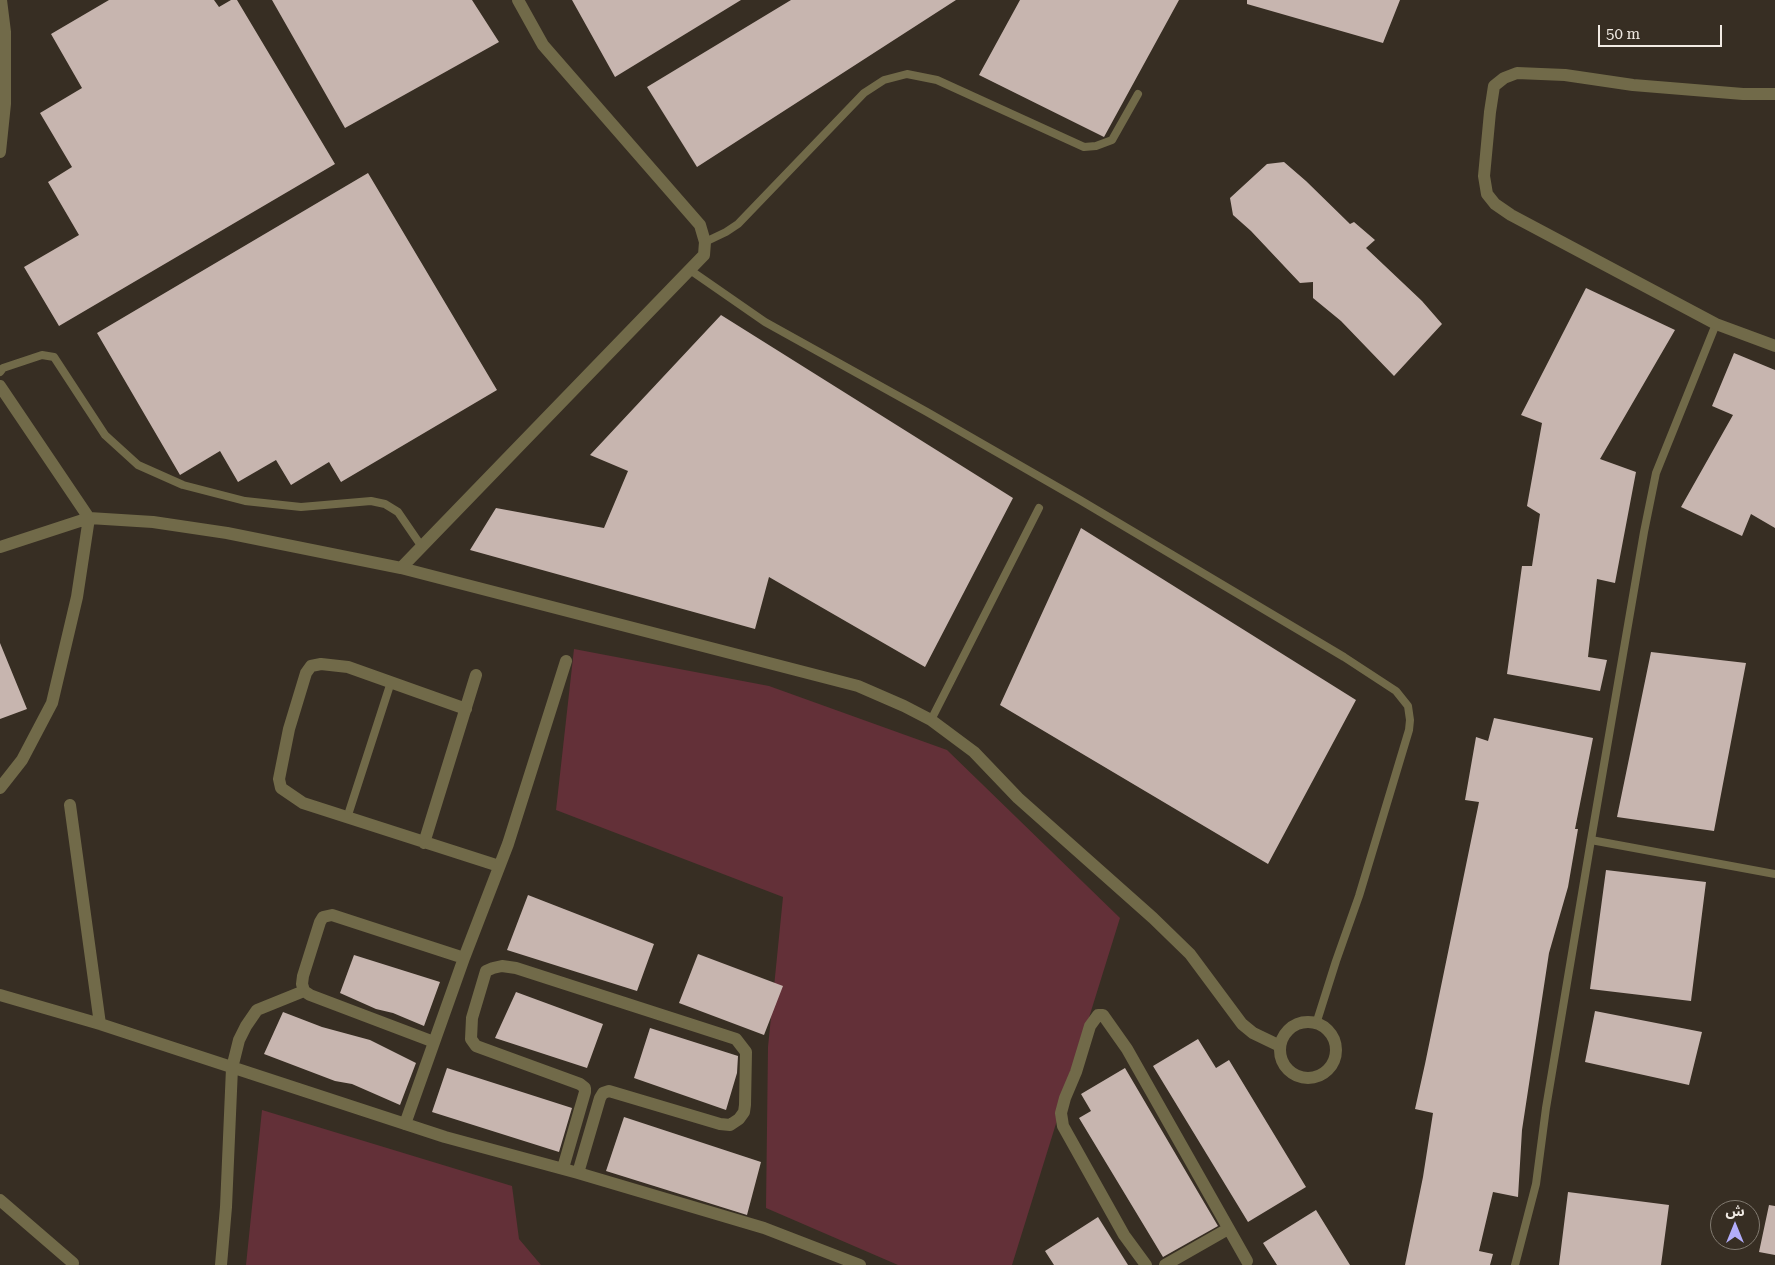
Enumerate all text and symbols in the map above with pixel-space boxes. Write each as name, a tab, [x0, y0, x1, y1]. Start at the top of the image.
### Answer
scale bar	[1600, 15, 1724, 47]
text: 50 m	[1606, 25, 1640, 43]
north arrow	[1710, 1200, 1760, 1250]
text: ش	[1725, 1203, 1745, 1219]

